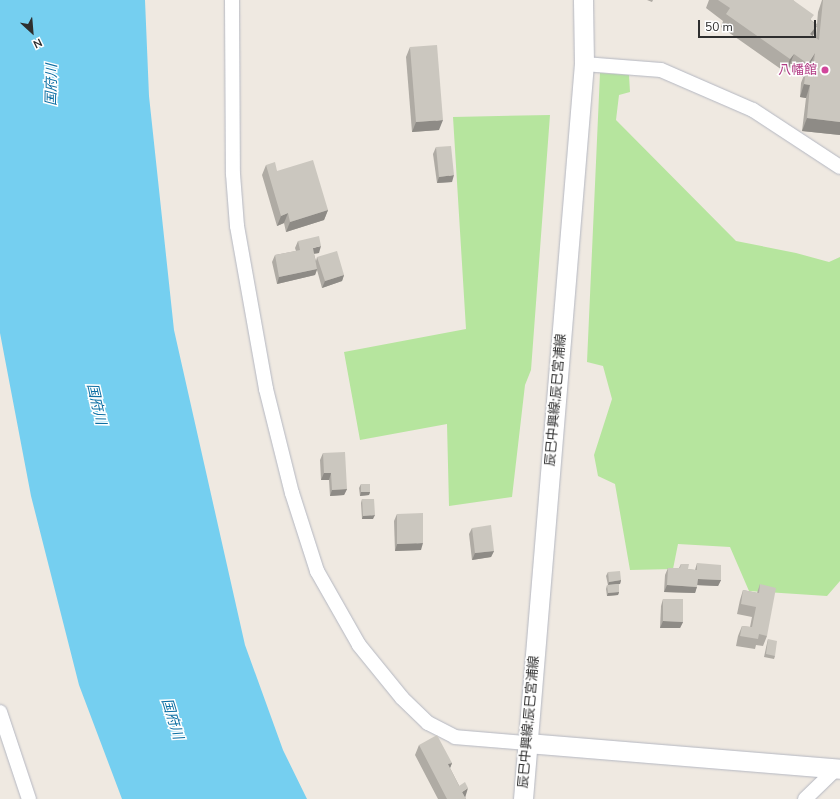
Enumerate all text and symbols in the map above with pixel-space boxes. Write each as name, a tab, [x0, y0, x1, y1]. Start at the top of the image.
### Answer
north arrow	[12, 12, 52, 52]
scale bar	[700, 12, 818, 38]
text: 50 m	[705, 19, 733, 35]
text: N	[30, 35, 44, 52]
place label: 八幡館	[778, 62, 817, 78]
water label: 国府川	[43, 64, 61, 106]
marker: 八幡館	[820, 65, 830, 75]
street label: 辰巳中興線;辰巳宮浦線	[542, 333, 570, 467]
water label: 国府川	[83, 382, 109, 426]
street label: 辰巳中興線;辰巳宮浦線	[515, 655, 543, 789]
water label: 国府川	[158, 696, 186, 742]

